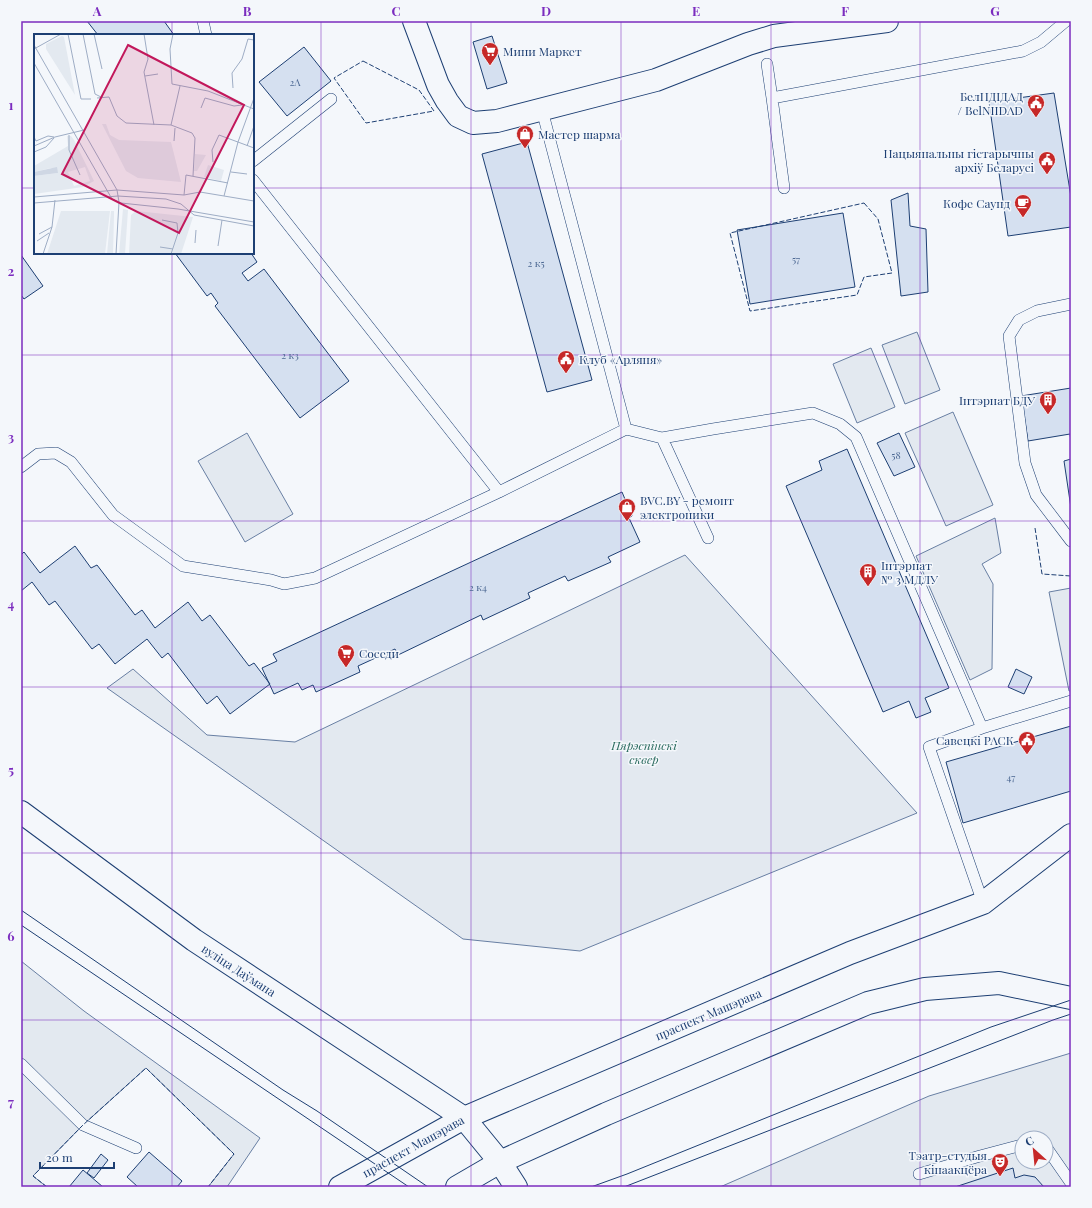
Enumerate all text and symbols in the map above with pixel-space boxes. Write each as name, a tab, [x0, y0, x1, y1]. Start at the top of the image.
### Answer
text: A	[92, 2, 102, 19]
text: B	[243, 2, 252, 19]
text: C	[391, 2, 401, 19]
text: D	[541, 2, 551, 19]
text: E	[692, 2, 700, 19]
text: F	[841, 2, 849, 19]
text: G	[990, 2, 1000, 19]
inset map	[34, 34, 254, 254]
supermarket icon: Мини Маркет	[480, 41, 500, 66]
place label: Мини Маркет	[503, 43, 582, 59]
house number: 2А	[289, 75, 301, 89]
place label: БелНДІДАД / BelNIIDAD	[958, 88, 1023, 118]
public building icon: БелНДІДАД / BelNIIDAD	[1026, 93, 1046, 118]
text: 1	[9, 96, 14, 113]
shop icon: Мастер шарма	[515, 124, 535, 149]
place label: Мастер шарма	[538, 126, 620, 142]
place label: Нацыянальны гістарычны архіў Беларусі	[884, 145, 1034, 175]
public building icon: Нацыянальны гістарычны архіў Беларусі	[1037, 150, 1057, 175]
cafe icon: Кофе Саунд	[1013, 193, 1033, 218]
place label: Кофе Саунд	[943, 195, 1011, 211]
house number: 57	[792, 252, 800, 266]
house number: 2 к5	[527, 256, 545, 270]
text: 2	[8, 262, 15, 279]
house number: 2 к3	[281, 348, 299, 362]
public building icon: Клуб «Арляня»	[556, 349, 576, 374]
place label: Клуб «Арляня»	[579, 351, 662, 367]
building icon: Інтэрнат БДУ	[1038, 390, 1058, 415]
place label: Інтэрнат БДУ	[959, 392, 1035, 408]
text: 3	[8, 428, 14, 445]
house number: 58	[891, 448, 901, 462]
place label: BVC.BY - ремонт электроники	[640, 492, 734, 522]
shop icon: BVC.BY - ремонт электроники	[617, 497, 637, 522]
place label: Інтэрнат № 3 МДЛУ	[881, 557, 938, 587]
building icon: Інтэрнат № 3 МДЛУ	[858, 562, 878, 587]
house number: 2 к4	[469, 580, 487, 594]
text: 4	[8, 595, 15, 612]
supermarket icon: Соседи	[336, 643, 356, 668]
place label: Соседи	[359, 645, 400, 661]
public building icon: Савецкі РАСК	[1017, 730, 1037, 755]
place label: Савецкі РАСК	[936, 732, 1014, 748]
park label: Пярэспінскі сквер	[610, 737, 677, 767]
text: 5	[8, 761, 14, 778]
house number: 47	[1007, 770, 1015, 784]
text: 6	[7, 927, 15, 944]
street label: вуліца Даўмана	[199, 940, 279, 1000]
street label: праспект Машэрава	[652, 984, 764, 1044]
text: 7	[8, 1093, 14, 1110]
street label: праспект Машэрава	[359, 1111, 467, 1181]
north arrow	[1014, 1130, 1054, 1170]
text: С	[1022, 1132, 1036, 1149]
scale bar	[40, 1144, 114, 1170]
place label: Тэатр-студыя кінаакцёра	[908, 1147, 988, 1177]
text: 20 m	[46, 1149, 73, 1165]
theatre icon: Тэатр-студыя кінаакцёра	[990, 1152, 1010, 1177]

